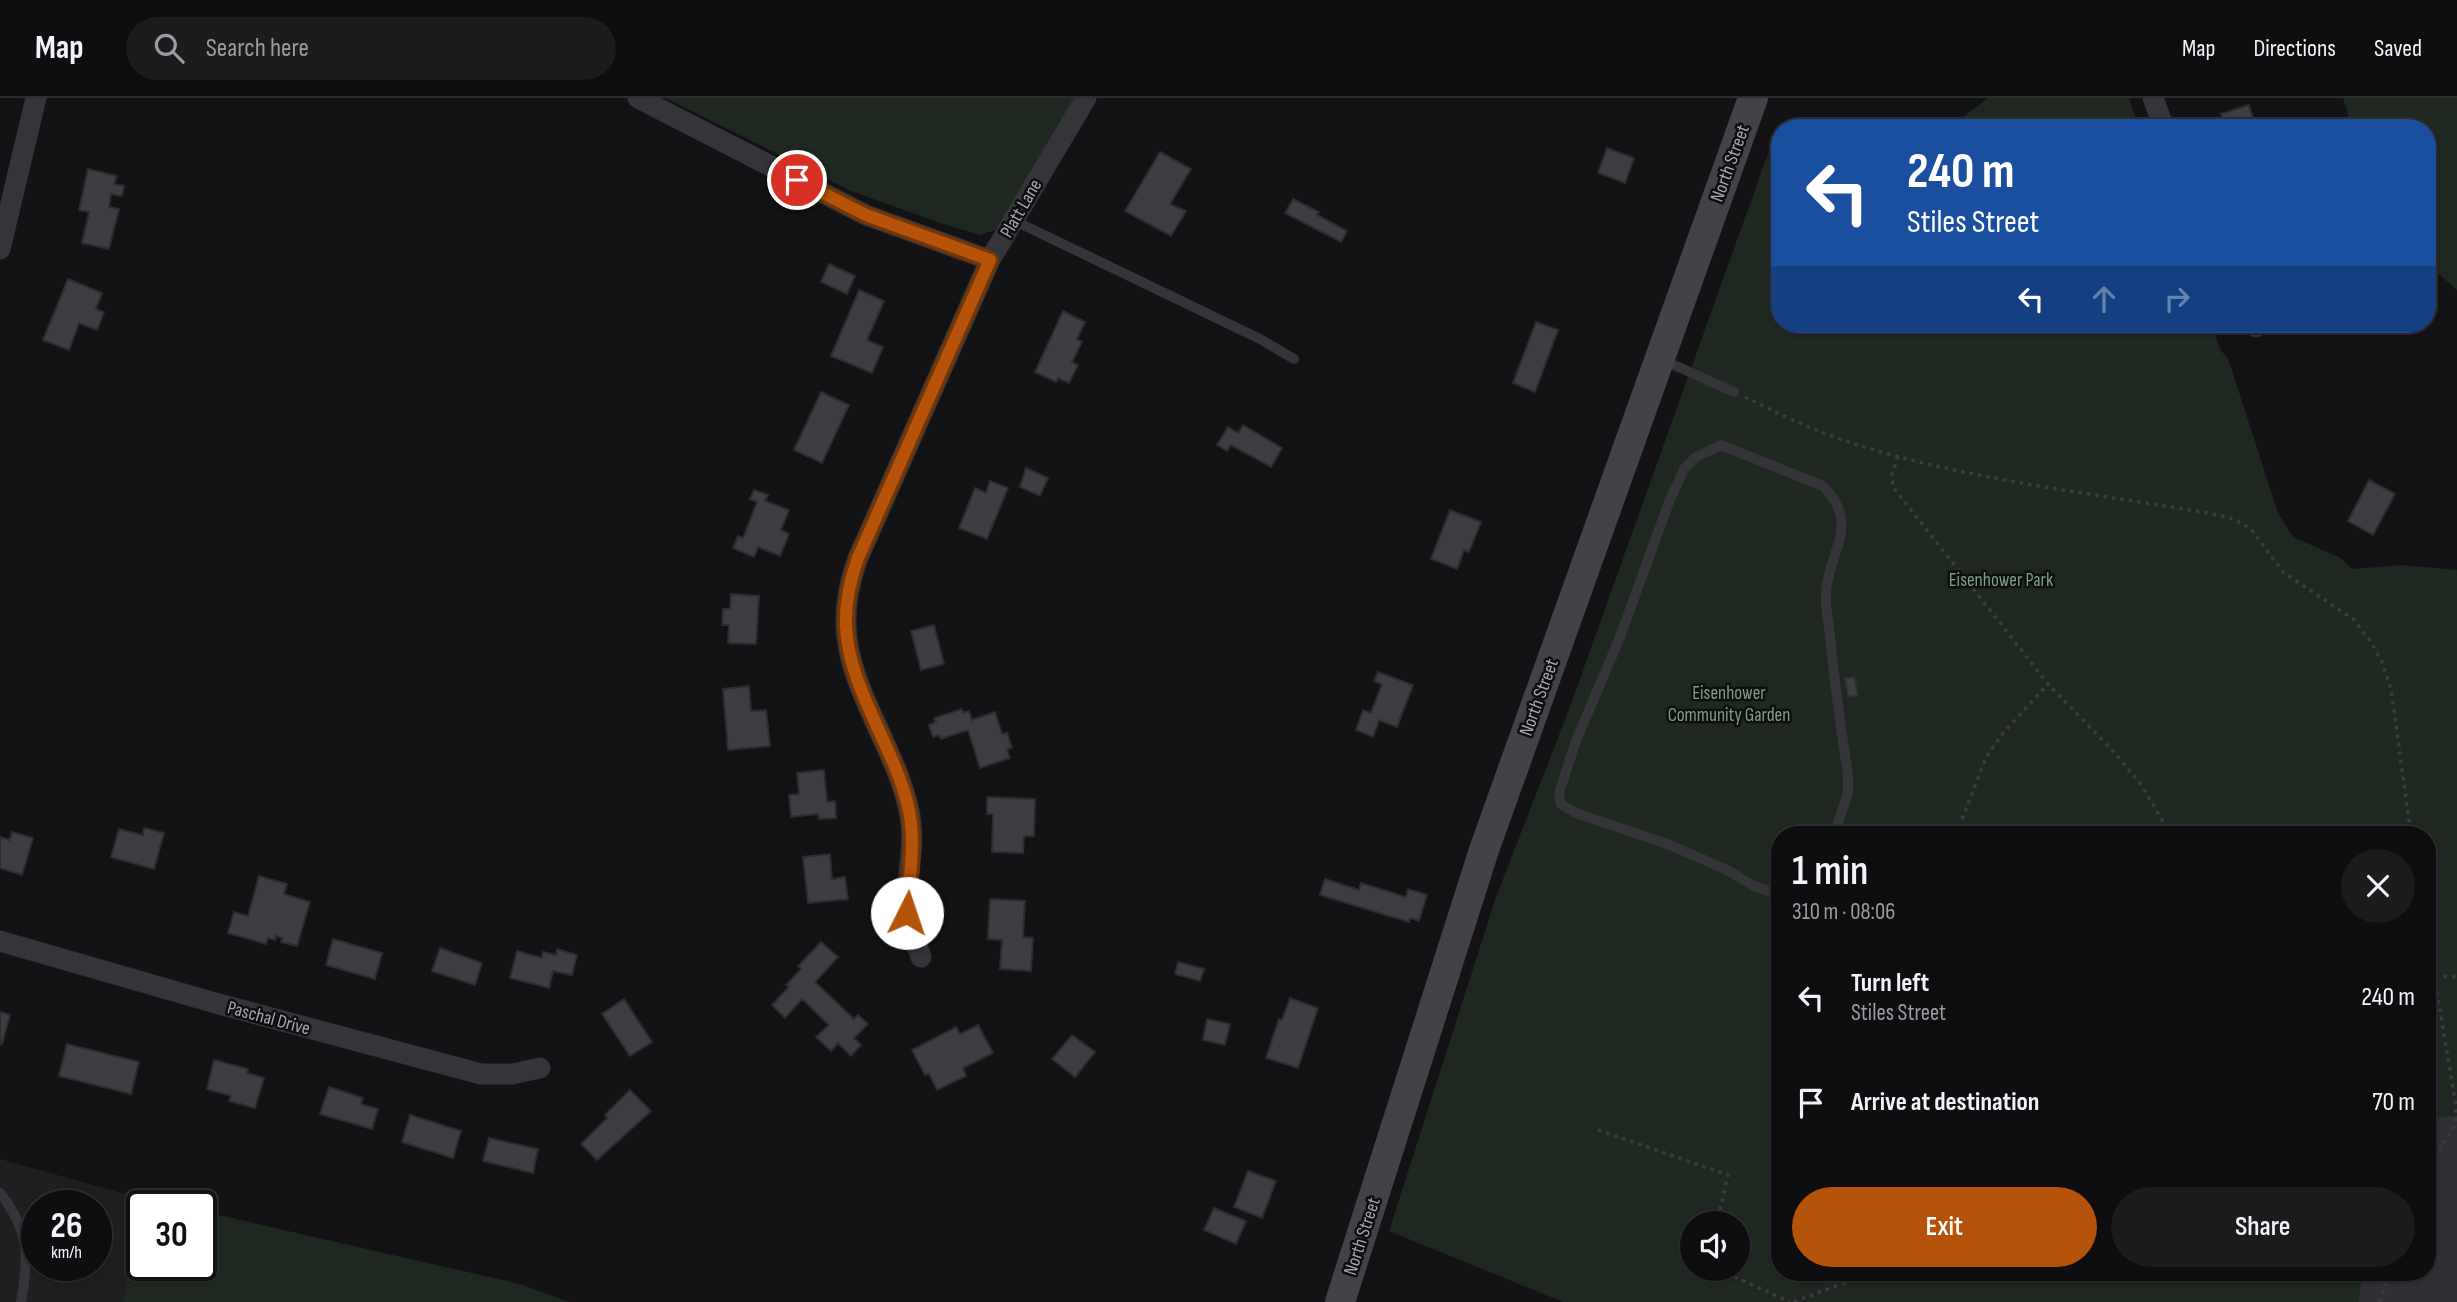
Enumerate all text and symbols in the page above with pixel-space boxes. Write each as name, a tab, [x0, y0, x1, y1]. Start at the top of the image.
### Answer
search box	[126, 17, 616, 80]
text: Map	[35, 28, 84, 68]
icon: search	[150, 29, 188, 67]
text: Search here	[206, 33, 309, 64]
text: Map	[2182, 34, 2215, 63]
text: Directions	[2253, 34, 2336, 63]
text: Saved	[2374, 34, 2422, 63]
street label: North Street	[1706, 122, 1755, 205]
text: 240 m	[1907, 143, 2015, 202]
icon: left	[1792, 147, 1883, 238]
pin	[767, 150, 827, 210]
icon: arrive	[778, 161, 816, 199]
street label: Platt Lane	[995, 175, 1047, 242]
text: Stiles Street	[1907, 203, 2039, 242]
icon: left	[2012, 280, 2050, 318]
icon: ahead	[2085, 280, 2123, 318]
icon: right	[2158, 280, 2196, 318]
park label: Eisenhower Park	[1949, 569, 2054, 592]
street label: North Street	[1515, 656, 1564, 739]
park label: Eisenhower Community Garden	[1668, 682, 1790, 727]
text: 1 min	[1792, 846, 1868, 897]
button: close	[2341, 849, 2415, 923]
position arrow	[870, 876, 944, 950]
text: 310 m · 08:06	[1792, 898, 1895, 926]
text: Turn left	[1851, 968, 1929, 999]
icon: left	[1792, 979, 1830, 1017]
text: 240 m	[2361, 982, 2415, 1013]
street label: Paschal Drive	[225, 996, 312, 1041]
text: Stiles Street	[1851, 999, 1946, 1027]
icon: arrive	[1792, 1084, 1830, 1122]
text: Arrive at destination	[1851, 1087, 2039, 1118]
text: 70 m	[2372, 1087, 2415, 1118]
button: Exit	[1792, 1187, 2097, 1267]
button: Share	[2111, 1187, 2415, 1267]
speed limit sign: 30	[126, 1190, 217, 1281]
street label: North Street	[1339, 1195, 1386, 1278]
text: 26	[51, 1205, 82, 1248]
map controls	[1680, 1211, 1750, 1281]
button: sound	[1680, 1211, 1750, 1281]
text: km/h	[51, 1242, 82, 1263]

